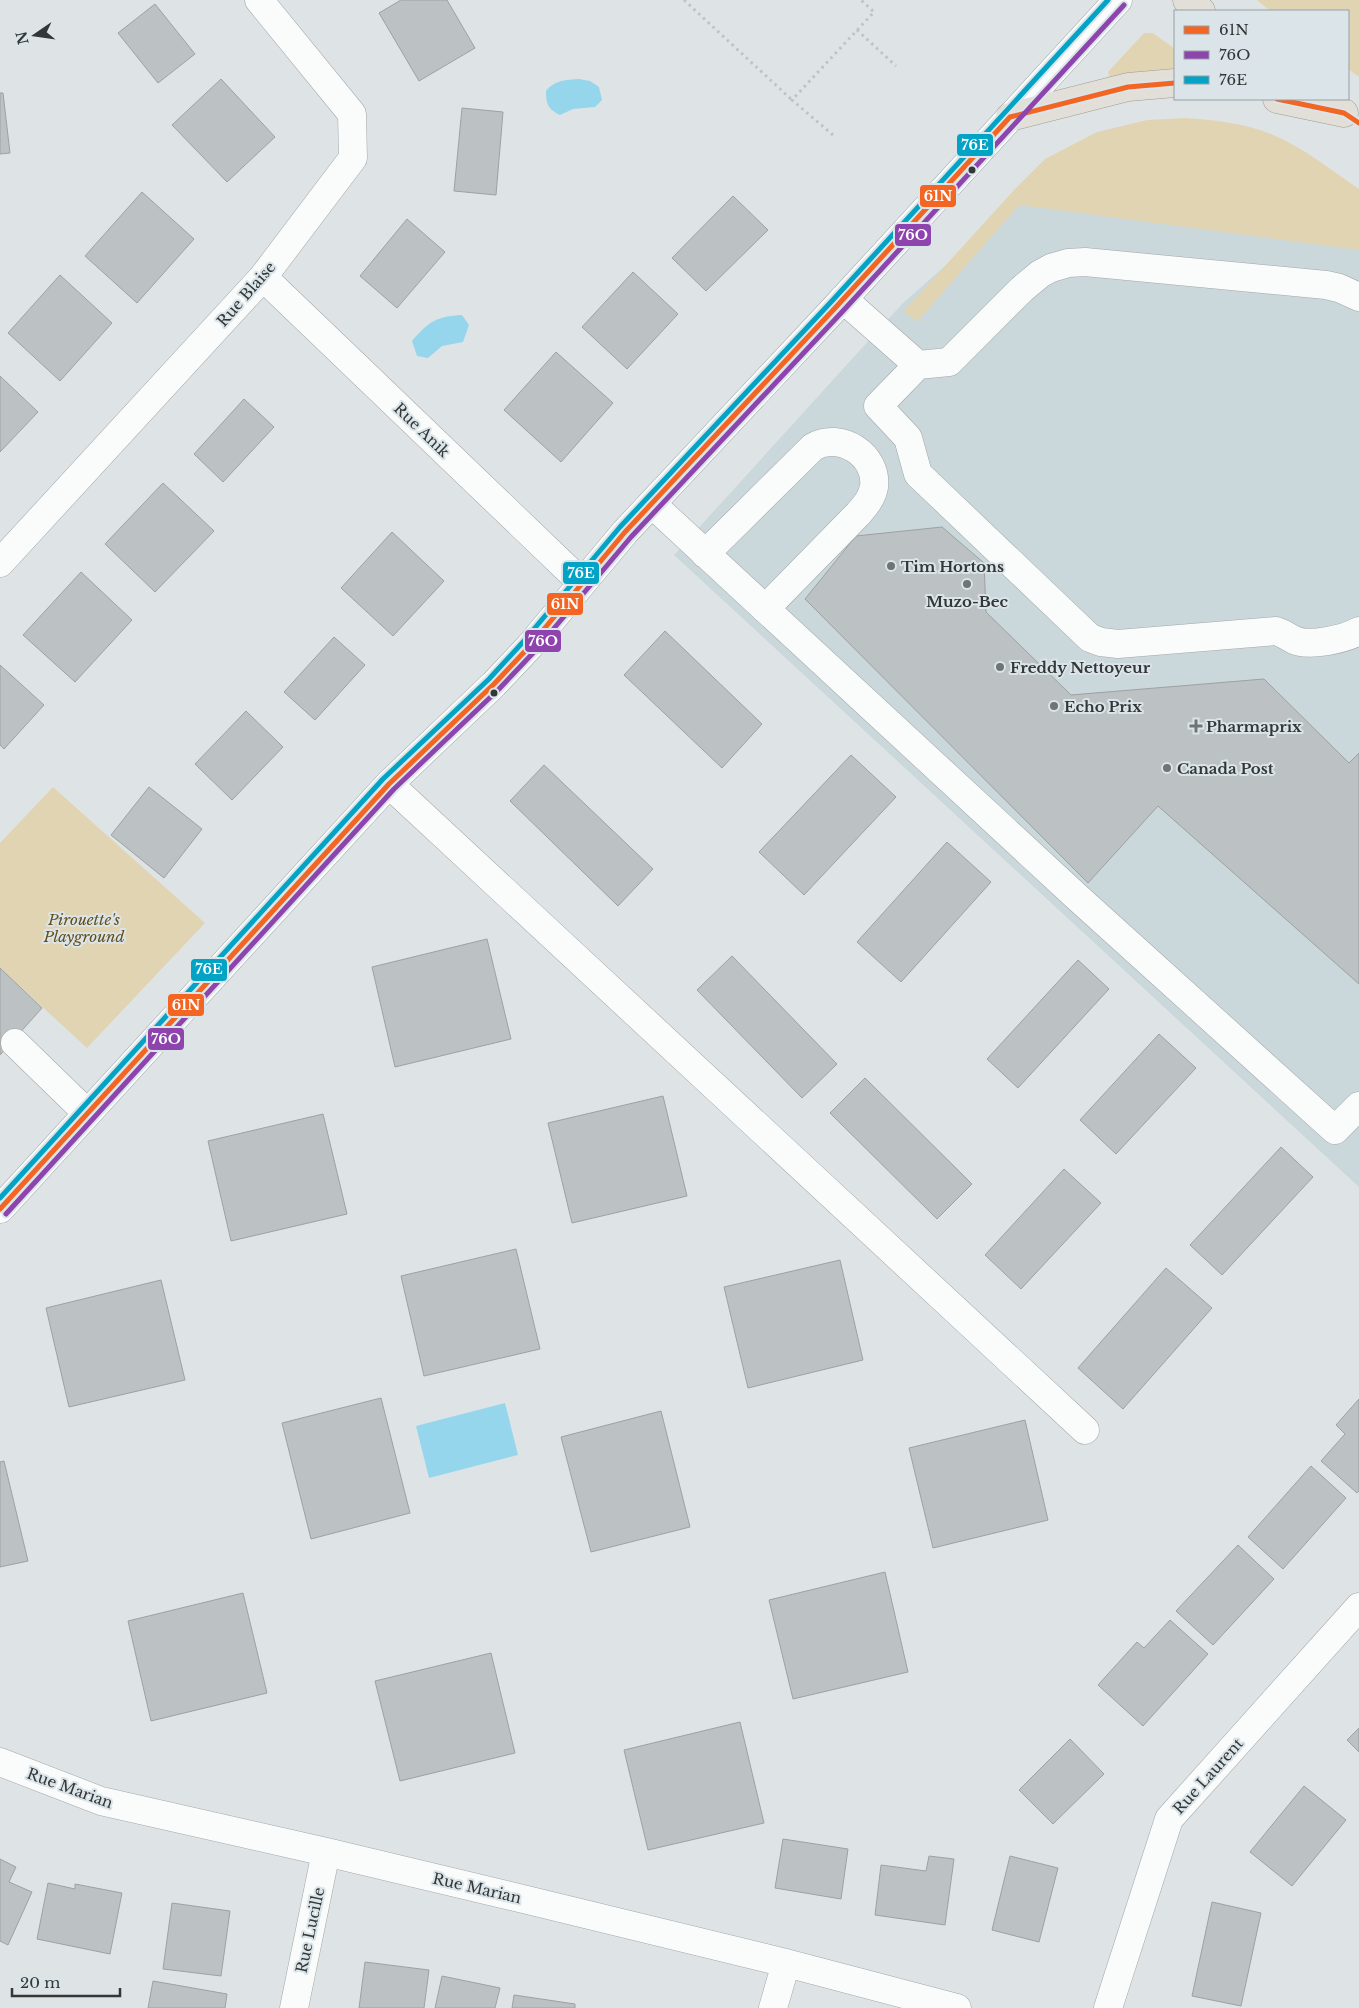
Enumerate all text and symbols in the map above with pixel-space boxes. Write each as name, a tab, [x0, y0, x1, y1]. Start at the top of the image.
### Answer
north arrow	[10, 10, 60, 60]
legend	[1174, 10, 1349, 100]
text: 61N	[1219, 20, 1249, 39]
text: N	[12, 29, 33, 46]
text: 76O	[1219, 45, 1250, 64]
text: 76E	[1219, 70, 1247, 89]
line badge: 76E	[956, 133, 994, 157]
text: 76E	[961, 136, 989, 154]
unlabelled marker	[967, 165, 977, 175]
line badge: 61N	[919, 184, 957, 208]
text: 61N	[924, 187, 952, 205]
line badge: 76O	[894, 223, 932, 247]
text: 76O	[898, 226, 928, 244]
street label: Rue Blaise	[213, 258, 279, 330]
street label: Rue Anik	[390, 399, 454, 462]
place label: Tim Hortons	[901, 557, 1004, 576]
marker: Tim Hortons	[885, 560, 897, 572]
line badge: 76E	[562, 561, 600, 585]
text: 76E	[567, 564, 595, 582]
marker: Muzo-Bec	[961, 578, 973, 590]
line badge: 61N	[546, 592, 584, 616]
place label: Muzo-Bec	[926, 592, 1008, 611]
text: 61N	[551, 595, 579, 613]
line badge: 76O	[524, 629, 562, 653]
text: 76O	[528, 632, 558, 650]
place label: Freddy Nettoyeur	[1010, 658, 1151, 677]
marker: Freddy Nettoyeur	[994, 661, 1006, 673]
unlabelled marker	[489, 688, 499, 698]
place label: Echo Prix	[1064, 697, 1142, 716]
marker: Echo Prix	[1048, 700, 1060, 712]
place label: Pharmaprix	[1206, 717, 1302, 736]
marker: Pharmaprix	[1190, 720, 1202, 732]
place label: Canada Post	[1177, 759, 1274, 778]
marker: Canada Post	[1161, 762, 1173, 774]
park label: Pirouette's Playground	[43, 910, 124, 946]
line badge: 76E	[190, 958, 228, 982]
text: 76E	[195, 960, 223, 978]
line badge: 61N	[167, 993, 205, 1017]
text: 61N	[172, 996, 200, 1014]
line badge: 76O	[147, 1027, 185, 1051]
text: 76O	[151, 1030, 181, 1048]
street label: Rue Laurent	[1169, 1734, 1247, 1818]
street label: Rue Marian	[24, 1764, 116, 1812]
street label: Rue Marian	[431, 1869, 523, 1907]
street label: Rue Lucille	[292, 1885, 328, 1975]
scale bar	[12, 1966, 120, 1998]
text: 20 m	[20, 1973, 60, 1992]

